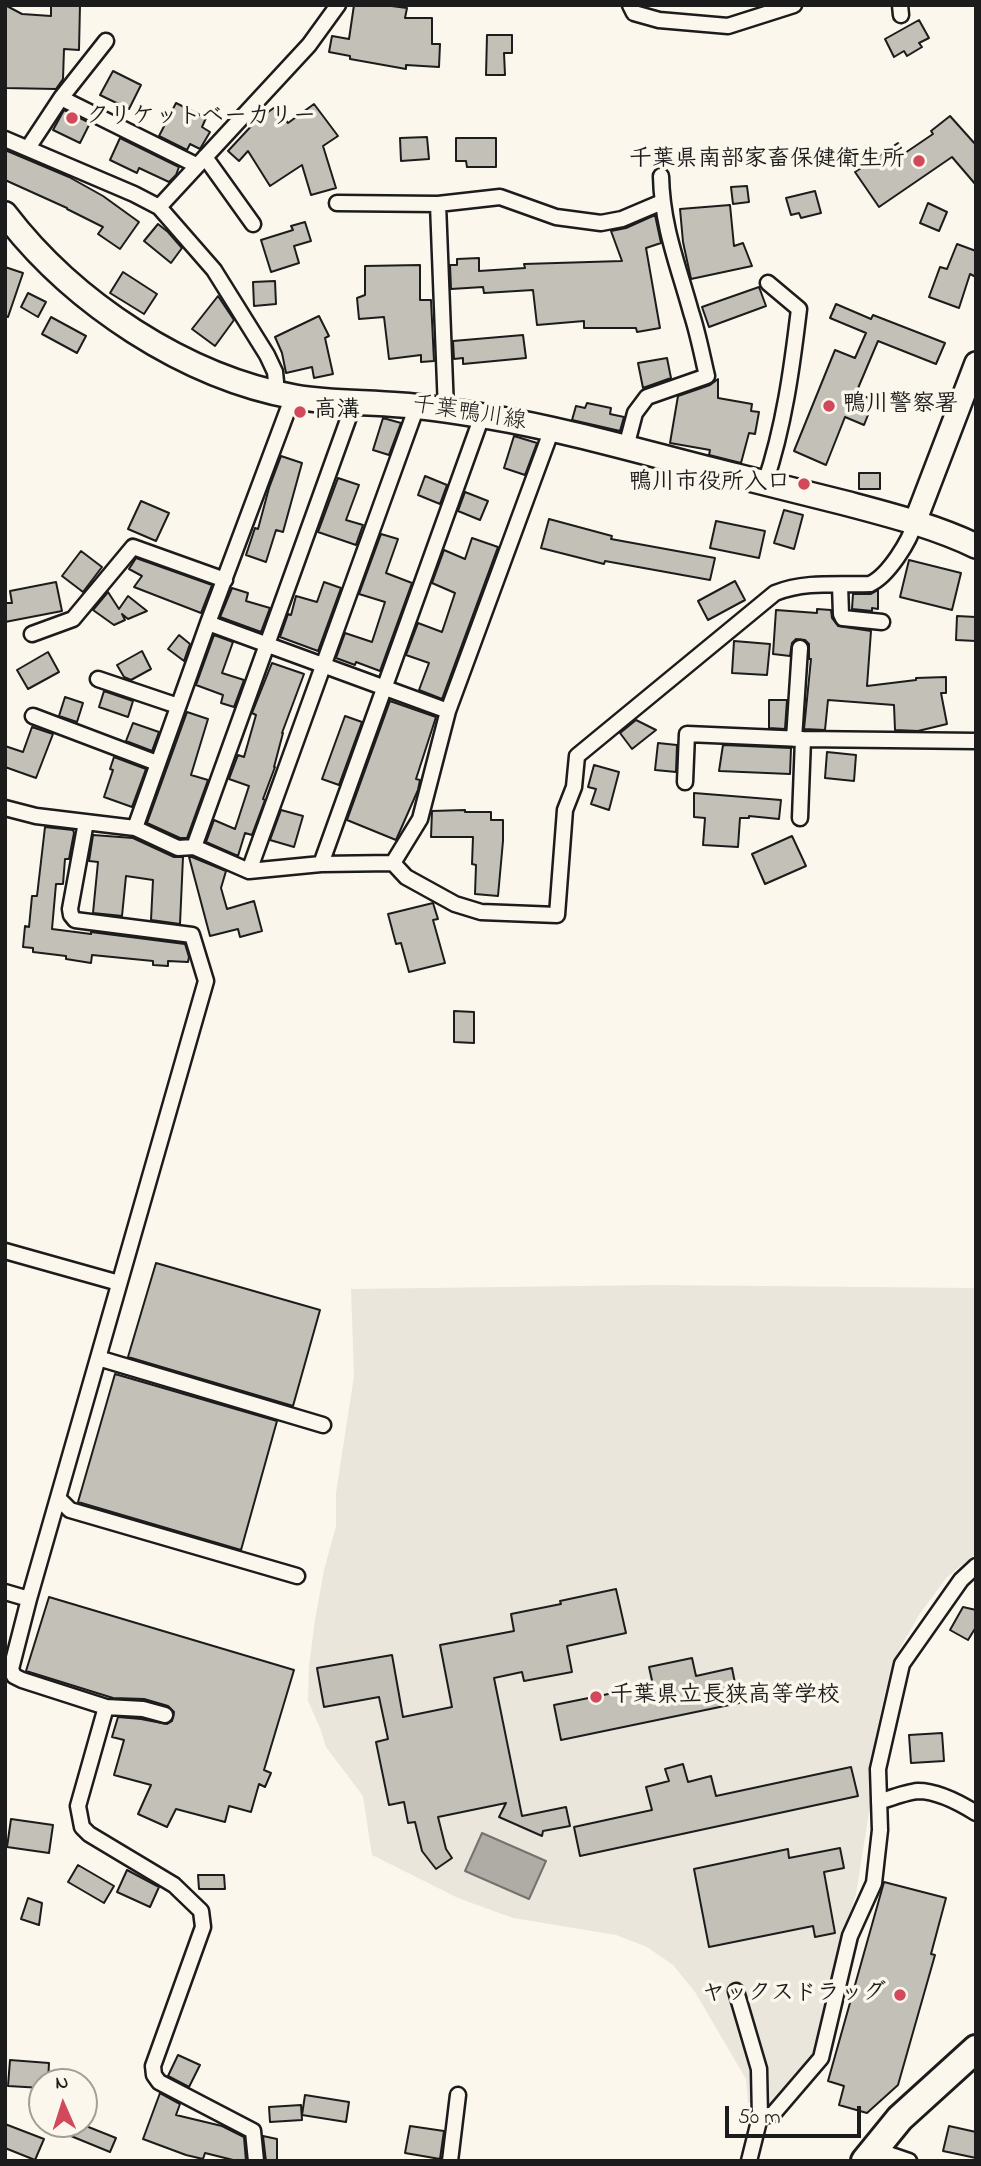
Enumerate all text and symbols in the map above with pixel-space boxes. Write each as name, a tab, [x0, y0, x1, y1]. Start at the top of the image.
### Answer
place label: クリケットベーカリー	[86, 104, 316, 132]
marker: クリケットベーカリー	[64, 110, 80, 126]
place label: 千葉県南部家畜保健衛生所	[629, 147, 905, 175]
marker: 千葉県南部家畜保健衛生所	[911, 153, 927, 169]
street label: 千葉鴨川線	[410, 392, 528, 438]
place label: 鴨川警察署	[843, 392, 958, 420]
place label: 高溝	[314, 398, 360, 426]
marker: 鴨川警察署	[821, 398, 837, 414]
marker: 高溝	[292, 404, 308, 420]
place label: 鴨川市役所入口	[629, 470, 790, 498]
marker: 鴨川市役所入口	[796, 476, 812, 492]
place label: 千葉県立長狭高等学校	[610, 1683, 840, 1711]
marker: 千葉県立長狭高等学校	[588, 1689, 604, 1705]
place label: ヤックスドラッグ	[702, 1981, 886, 2009]
marker: ヤックスドラッグ	[892, 1987, 908, 2003]
north arrow	[28, 2068, 98, 2138]
text: N	[55, 2070, 69, 2097]
scale bar	[729, 2092, 866, 2136]
text: 50 m	[738, 2103, 781, 2133]

